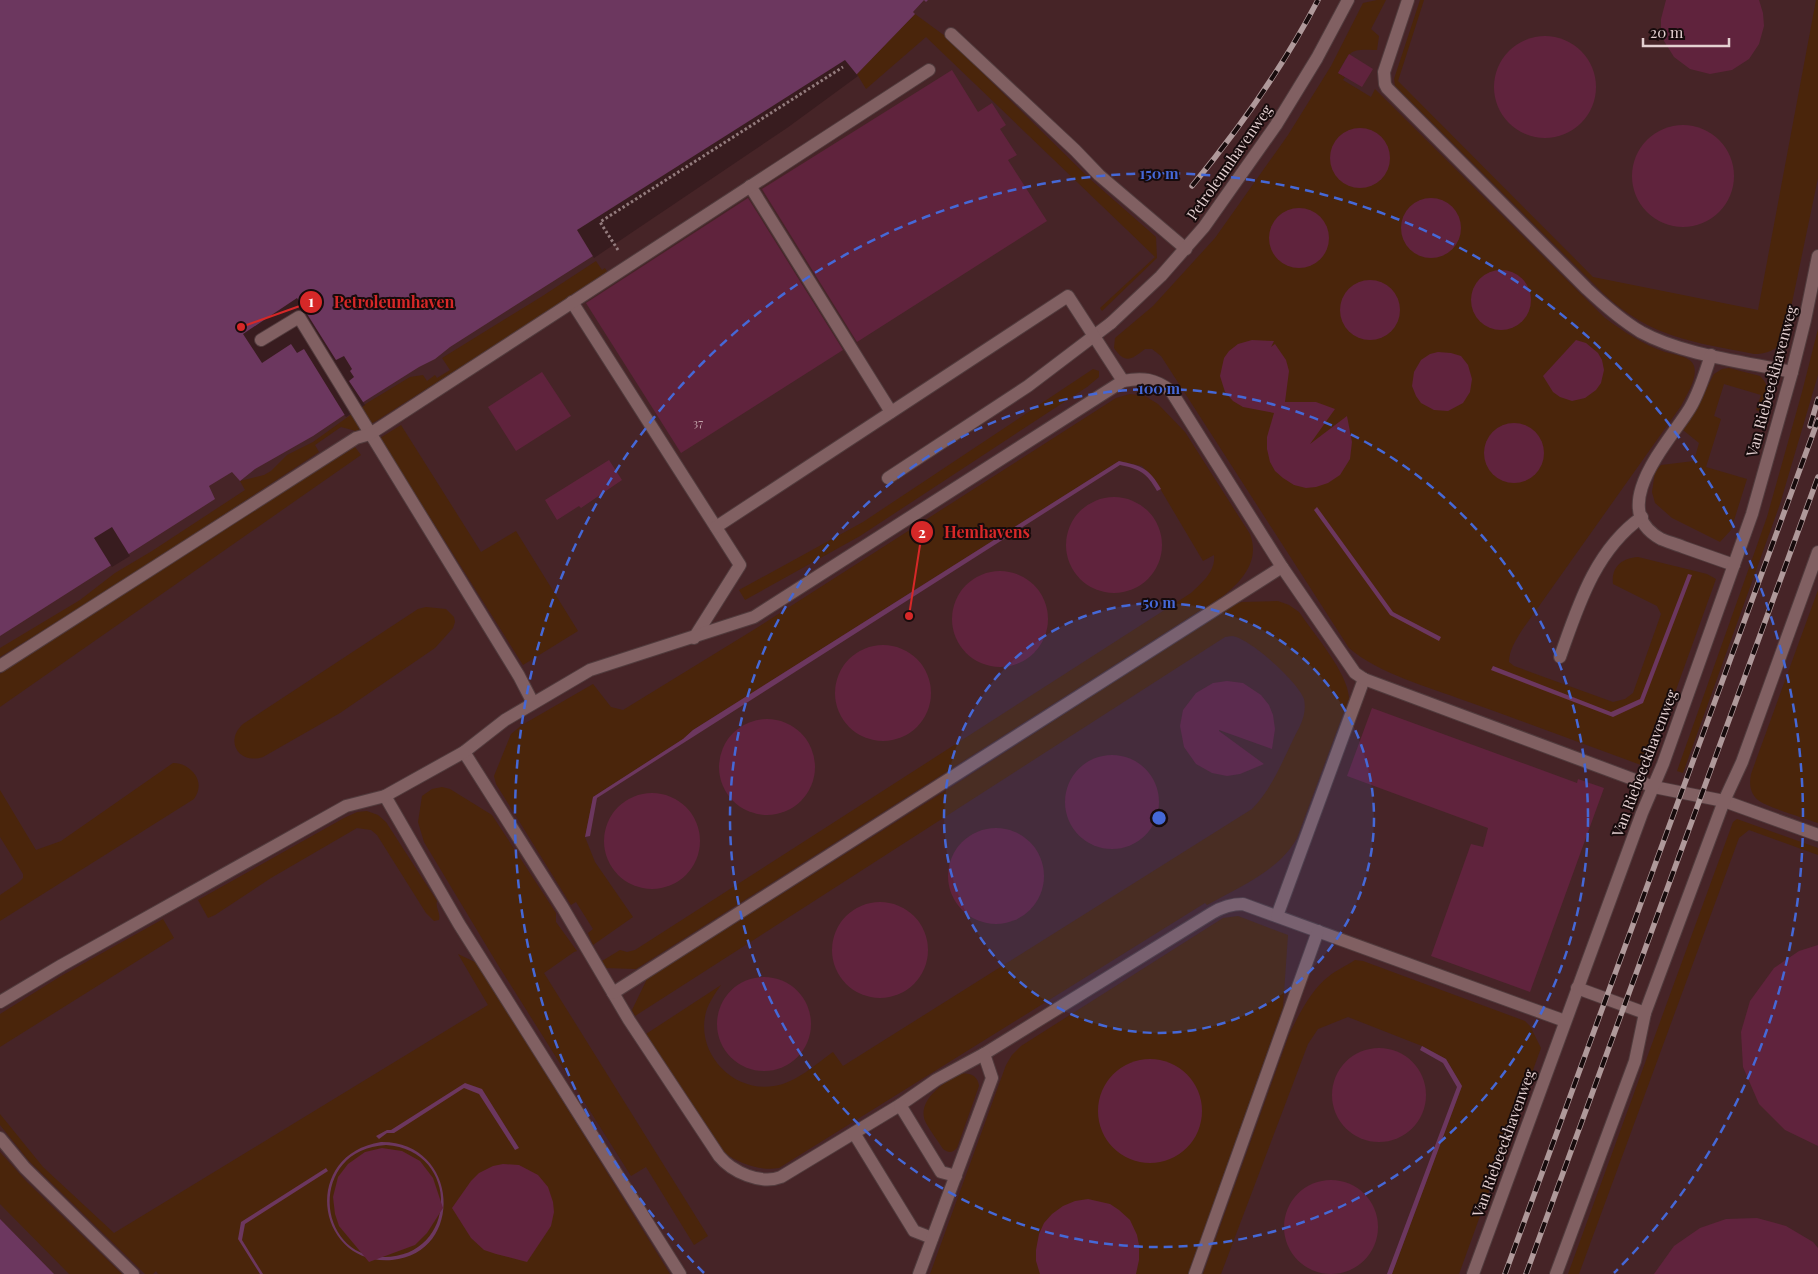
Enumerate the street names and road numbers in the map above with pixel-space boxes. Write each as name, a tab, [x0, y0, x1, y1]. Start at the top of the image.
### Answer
street label: Petroleumhavenweg	[1182, 100, 1276, 224]
street label: Van Riebeeckhavenweg	[1741, 303, 1801, 460]
street label: Van Riebeeckhavenweg	[1606, 687, 1681, 840]
street label: Van Riebeeckhavenweg	[1467, 1066, 1539, 1221]

